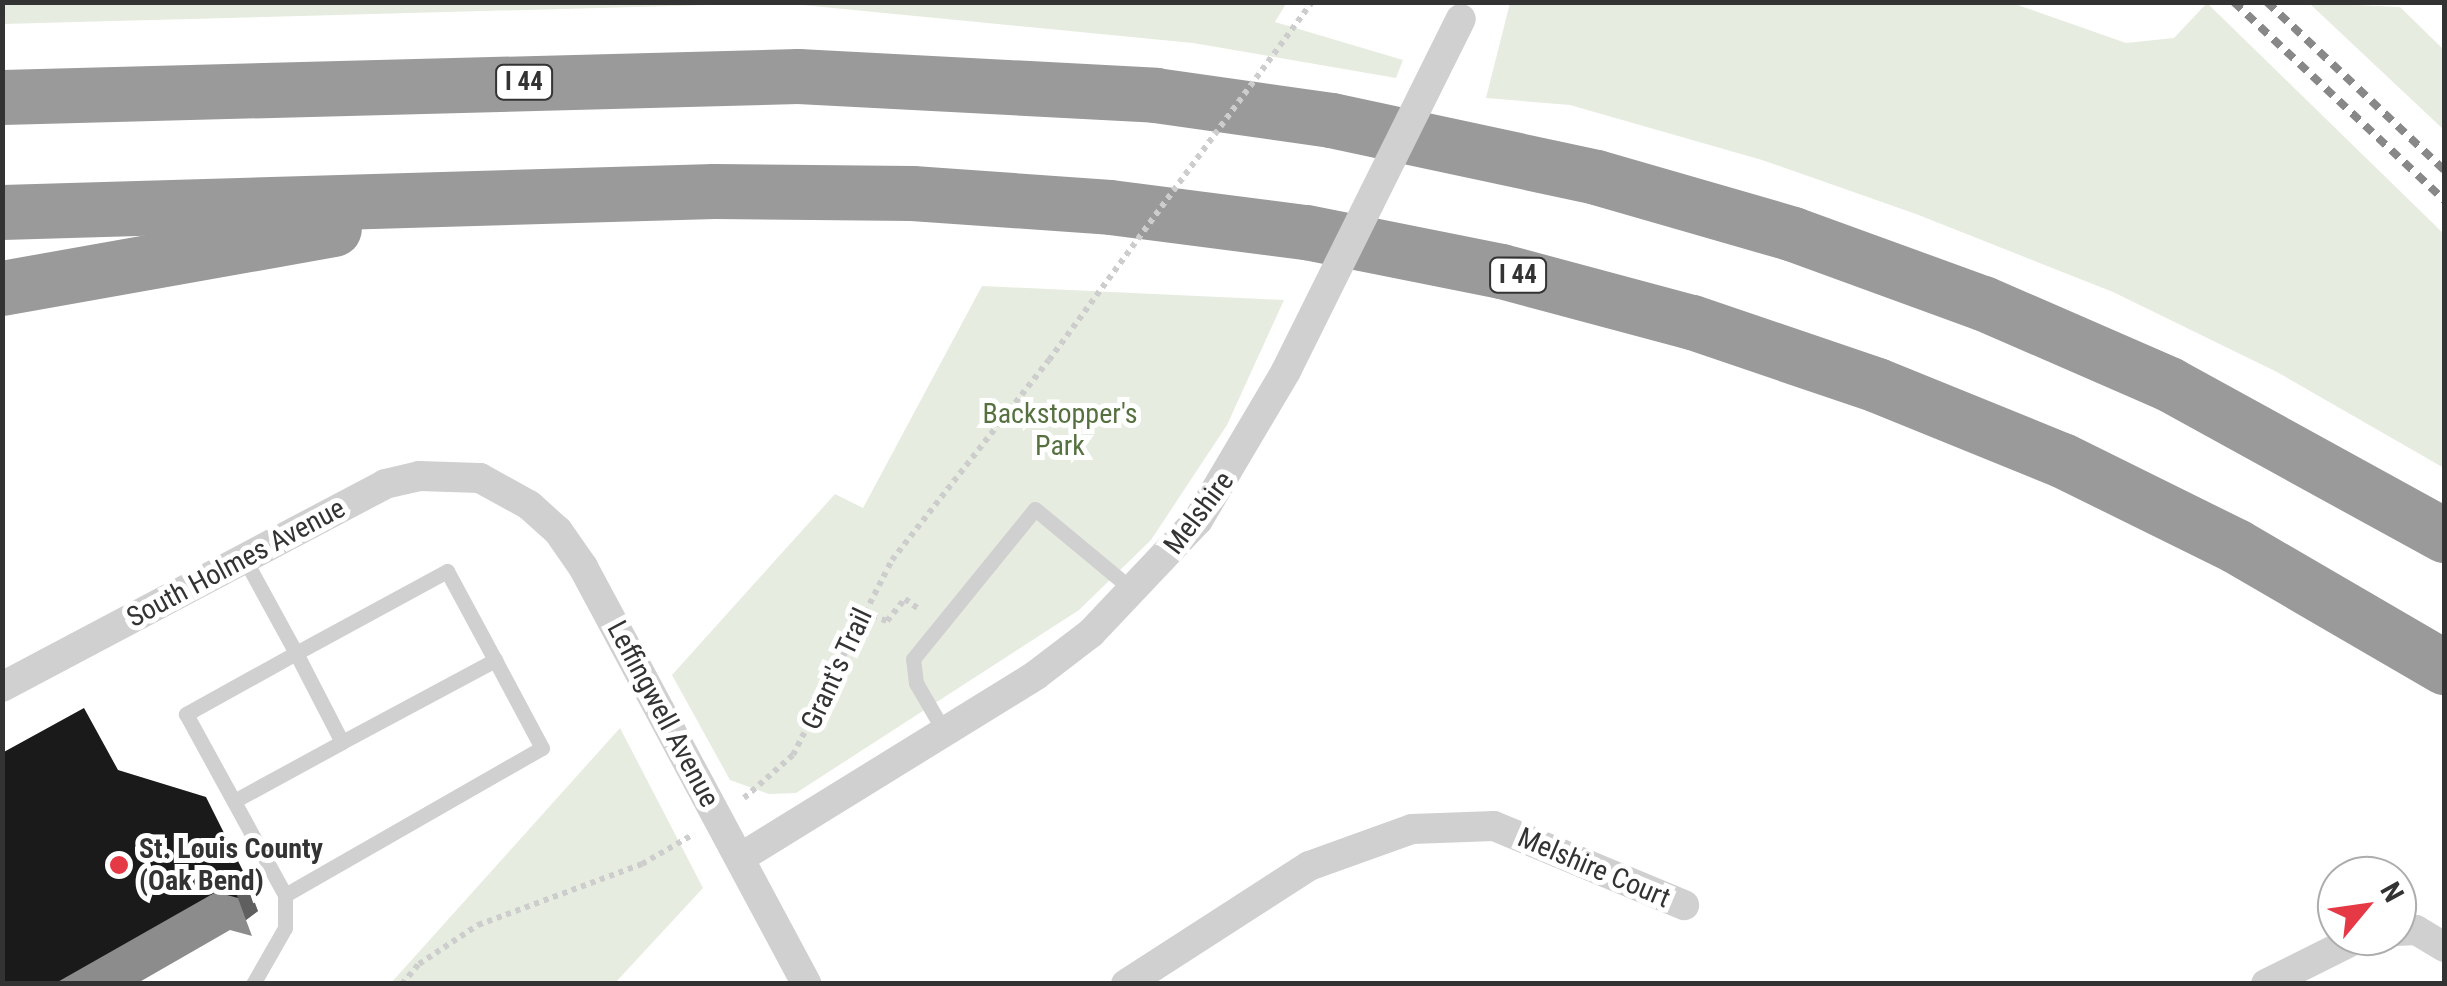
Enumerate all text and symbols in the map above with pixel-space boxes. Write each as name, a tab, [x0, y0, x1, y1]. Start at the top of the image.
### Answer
road number: I 44	[494, 62, 554, 102]
road number: I 44	[1488, 255, 1548, 295]
park label: Backstopper's Park	[982, 397, 1138, 463]
street label: Melshire	[1157, 465, 1241, 561]
street label: South Holmes Avenue	[121, 491, 351, 635]
street label: Grant's Trail	[794, 603, 880, 735]
street label: Leffingwell Avenue	[600, 615, 726, 813]
street label: Melshire Court	[1513, 821, 1675, 915]
place label: St. Louis County (Oak Bend)	[139, 832, 323, 898]
marker: St. Louis County (Oak Bend)	[108, 854, 130, 876]
north arrow	[2317, 856, 2417, 956]
text: N	[2373, 877, 2411, 908]

